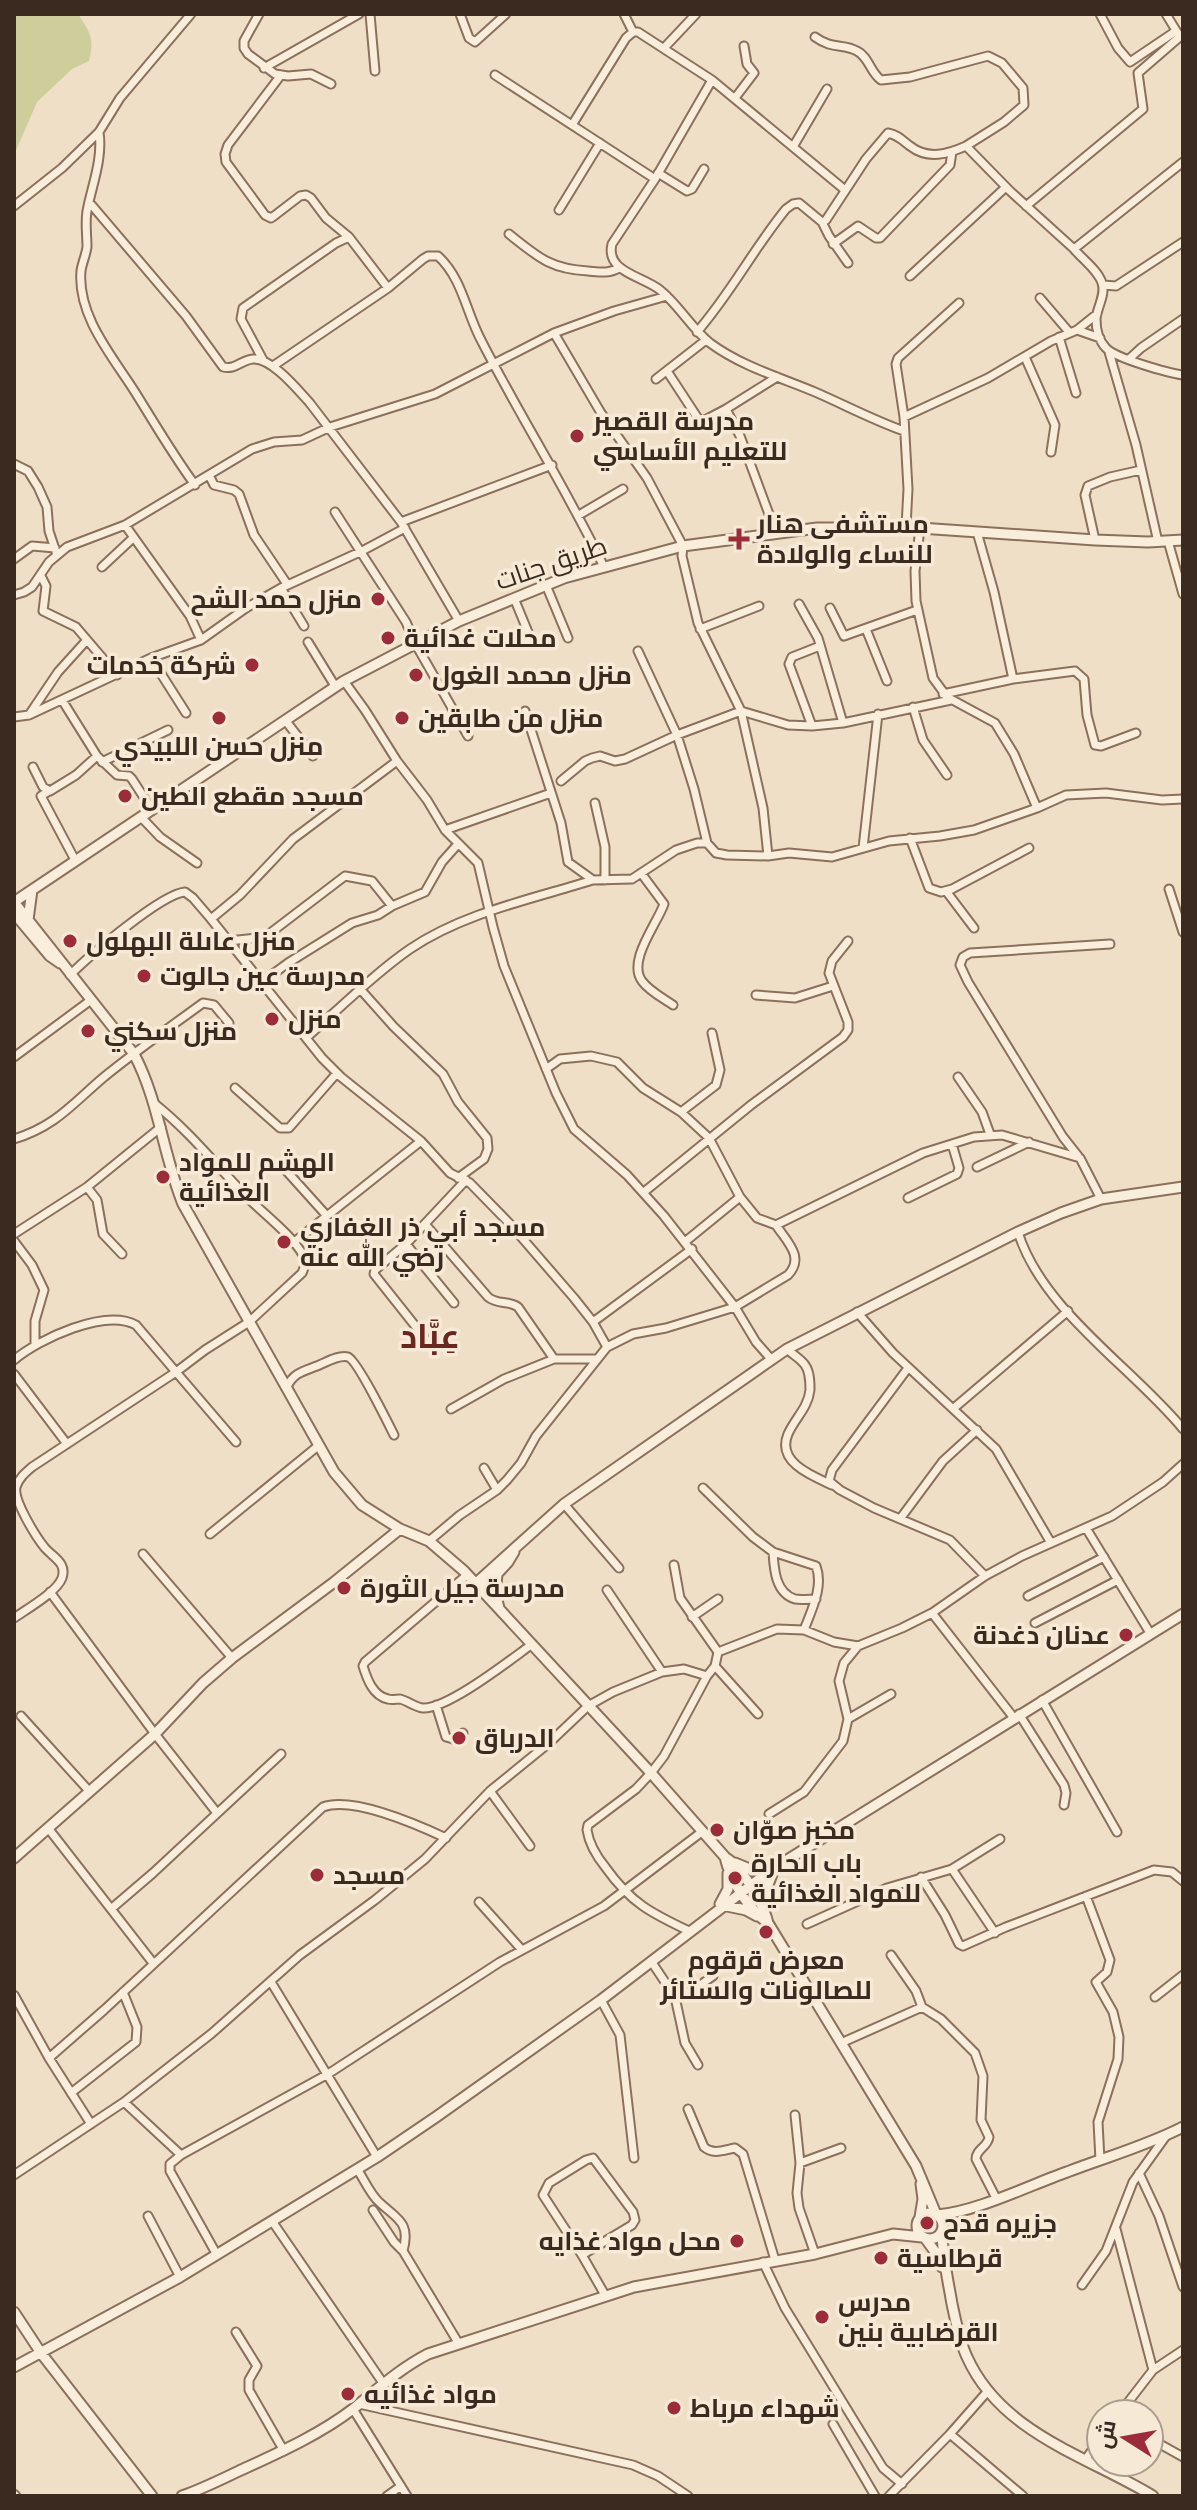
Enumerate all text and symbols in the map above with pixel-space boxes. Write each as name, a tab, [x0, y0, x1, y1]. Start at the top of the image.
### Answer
place label: مدرسة القصير للتعليم الأساسي	[592, 404, 787, 471]
marker: مدرسة القصير للتعليم الأساسي	[568, 427, 586, 445]
place label: مستشفى هنار للنساء والولادة	[756, 507, 933, 570]
street label: طريق جنات	[491, 528, 611, 597]
marker: مستشفى هنار للنساء والولادة	[728, 528, 750, 550]
place label: منزل حمد الشح	[191, 582, 362, 616]
marker: منزل حمد الشح	[369, 590, 387, 608]
place label: محلات غدائية	[404, 621, 557, 654]
marker: محلات غدائية	[379, 629, 397, 647]
place label: شركة خدمات	[87, 648, 236, 681]
marker: شركة خدمات	[243, 656, 261, 674]
place label: منزل محمد الغول	[432, 658, 632, 691]
marker: منزل محمد الغول	[407, 666, 425, 684]
place label: منزل من طابقين	[418, 701, 604, 734]
marker: منزل حسن اللبيدي	[210, 709, 228, 727]
marker: منزل من طابقين	[393, 709, 411, 727]
place label: منزل حسن اللبيدي	[115, 729, 323, 767]
place label: مسجد مقطع الطين	[141, 779, 364, 813]
marker: مسجد مقطع الطين	[116, 787, 134, 805]
place label: منزل عاىلة البهلول	[86, 924, 296, 957]
marker: منزل عاىلة البهلول	[61, 932, 79, 950]
place label: مدرسة عين جالوت	[160, 959, 365, 992]
marker: مدرسة عين جالوت	[135, 967, 153, 985]
place label: منزل	[288, 1002, 342, 1035]
marker: منزل	[263, 1010, 281, 1028]
place label: منزل سكني	[104, 1014, 237, 1052]
marker: منزل سكني	[79, 1022, 97, 1040]
place label: الهشم للمواد الغذائية	[179, 1145, 335, 1208]
marker: الهشم للمواد الغذائية	[154, 1168, 172, 1186]
place label: مسجد أبي ذر الغفاري رضي الله عنه	[300, 1210, 546, 1277]
marker: مسجد أبي ذر الغفاري رضي الله عنه	[275, 1233, 293, 1251]
district label: عِبَّاد	[400, 1315, 460, 1357]
place label: مدرسة جيل الثورة	[360, 1571, 565, 1604]
marker: مدرسة جيل الثورة	[335, 1579, 353, 1597]
place label: عدنان دغدنة	[973, 1618, 1110, 1651]
marker: عدنان دغدنة	[1117, 1626, 1135, 1644]
place label: الدرباق	[475, 1721, 555, 1754]
marker: الدرباق	[450, 1729, 468, 1747]
place label: مخبز صوّان	[733, 1813, 855, 1846]
marker: مخبز صوّان	[708, 1821, 726, 1839]
place label: باب الحارة للمواد الغذائية	[751, 1846, 921, 1909]
place label: مسجد	[333, 1858, 405, 1891]
marker: مسجد	[308, 1866, 326, 1884]
marker: باب الحارة للمواد الغذائية	[726, 1869, 744, 1887]
marker: معرض قرقوم للصالونات والستائر	[757, 1923, 775, 1941]
place label: معرض قرقوم للصالونات والستائر	[659, 1943, 872, 2006]
place label: جزيره قدح	[943, 2206, 1057, 2240]
marker: جزيره قدح	[918, 2214, 936, 2232]
place label: محل مواد غذايه	[539, 2224, 721, 2257]
marker: محل مواد غذايه	[728, 2232, 746, 2250]
place label: قرطاسية	[897, 2241, 1003, 2274]
marker: قرطاسية	[872, 2249, 890, 2267]
place label: مدرس القرضابية بنين	[838, 2285, 999, 2348]
marker: مدرس القرضابية بنين	[813, 2308, 831, 2326]
place label: مواد غذائيه	[364, 2377, 497, 2410]
marker: مواد غذائيه	[339, 2385, 357, 2403]
place label: شهداء مرباط	[690, 2391, 840, 2424]
north arrow	[1085, 2398, 1165, 2478]
marker: شهداء مرباط	[665, 2399, 683, 2417]
text: ش	[1089, 2418, 1122, 2451]

